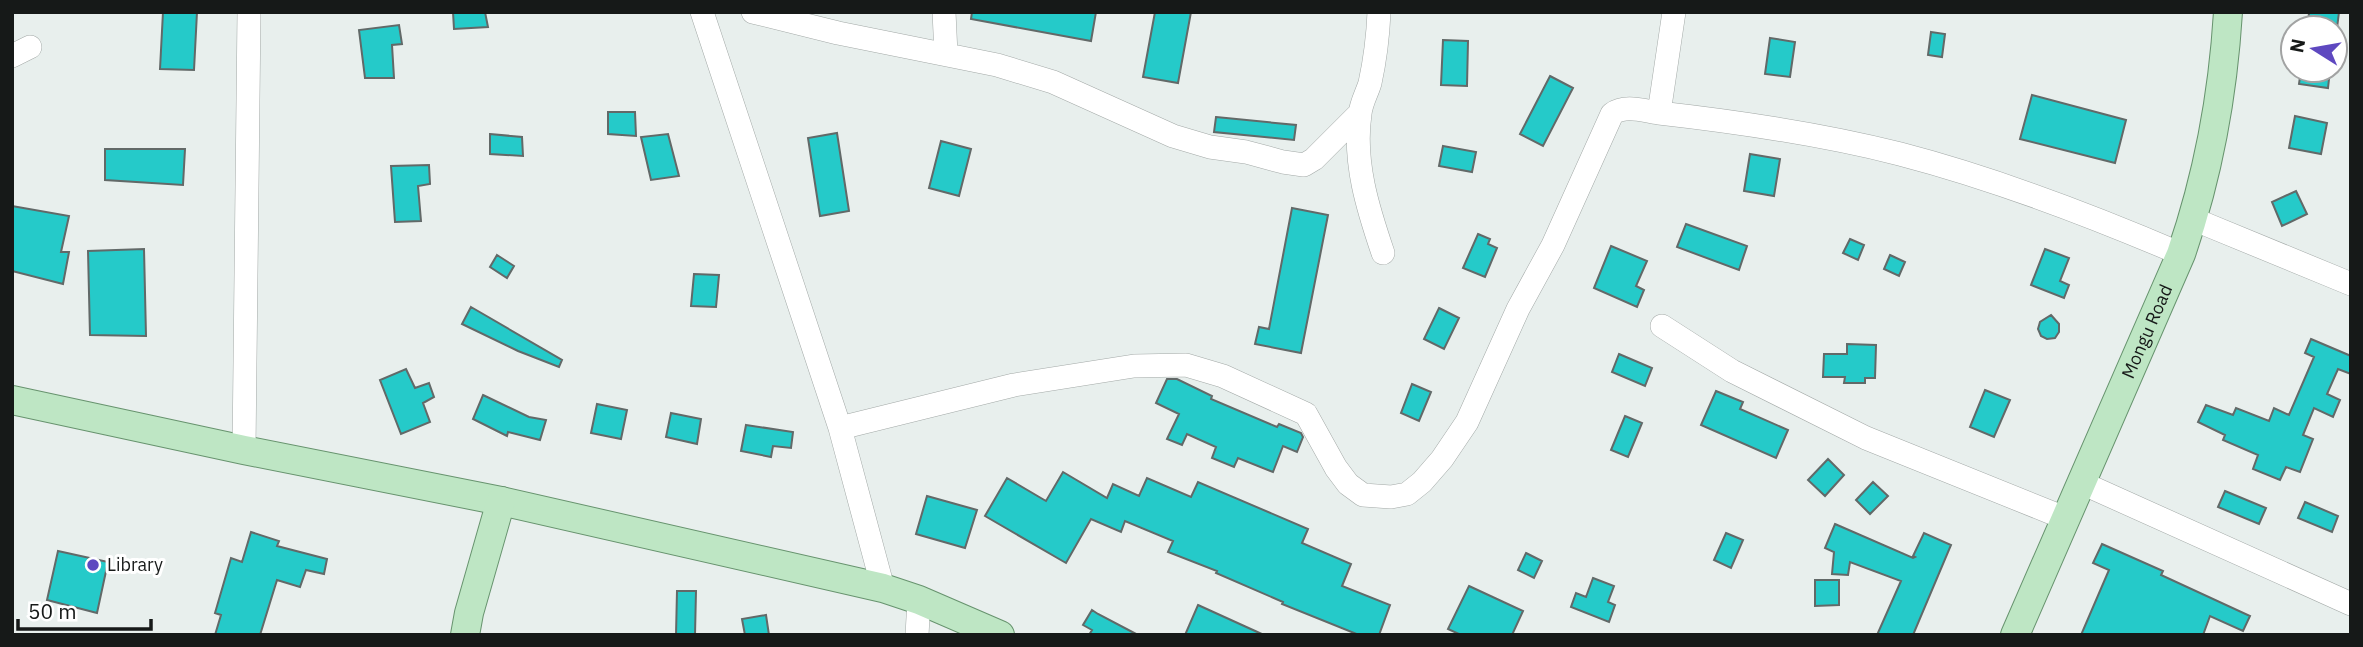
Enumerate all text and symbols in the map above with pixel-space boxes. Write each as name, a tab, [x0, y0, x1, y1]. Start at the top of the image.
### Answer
north arrow	[2279, 14, 2349, 84]
text: N	[2284, 37, 2310, 55]
street label: Mongu Road	[2116, 281, 2177, 382]
place label: Library	[107, 553, 163, 576]
marker: Library	[85, 557, 101, 573]
scale bar	[18, 588, 150, 632]
text: 50 m	[28, 597, 77, 625]

